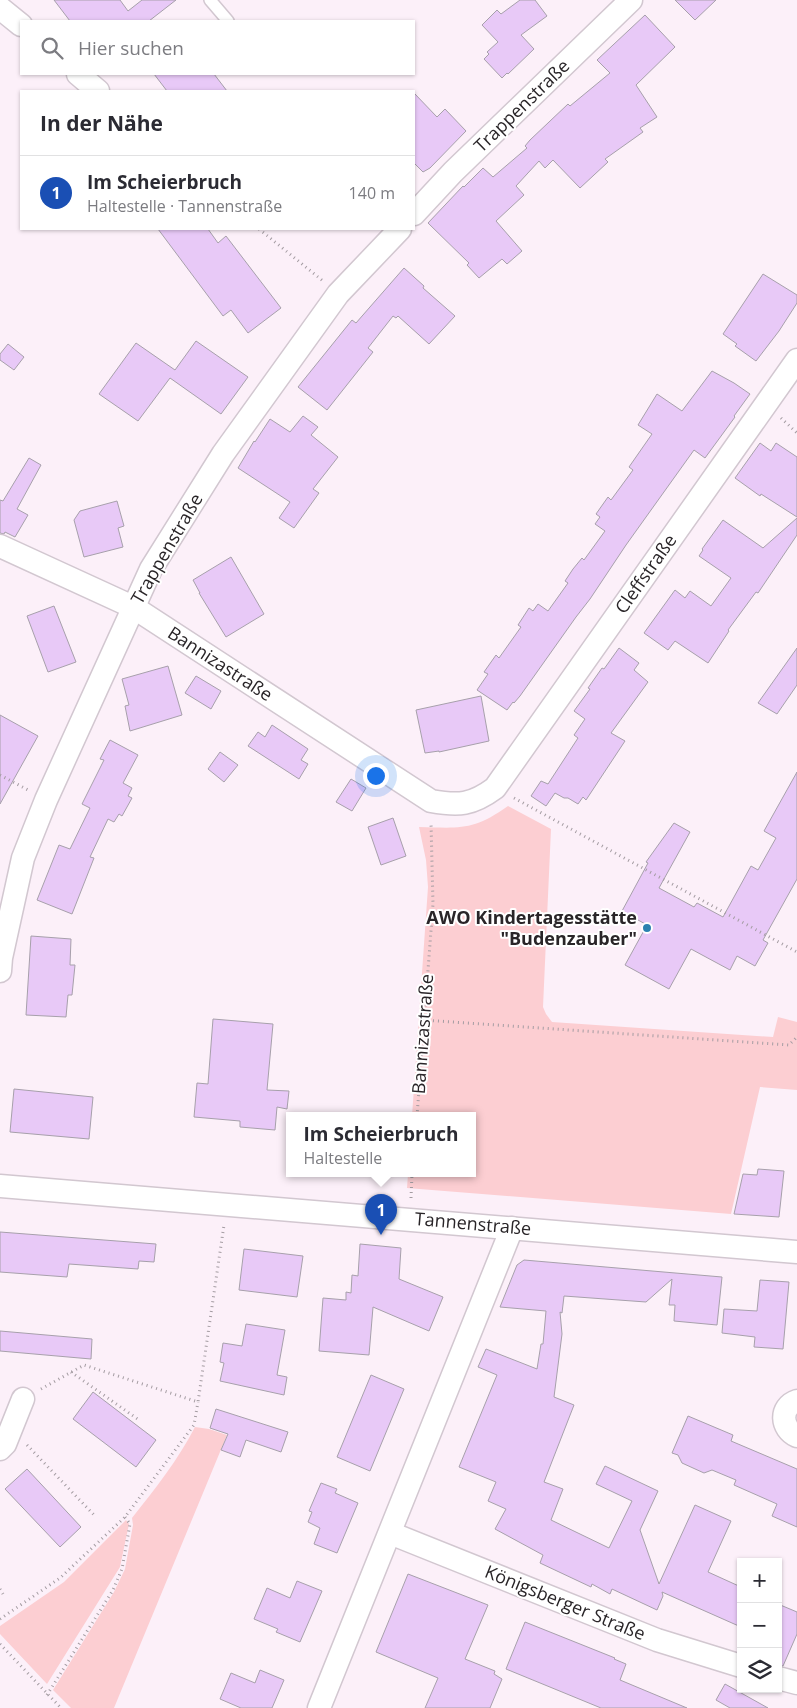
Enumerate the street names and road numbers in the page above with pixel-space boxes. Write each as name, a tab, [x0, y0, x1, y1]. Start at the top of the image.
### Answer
street label: Trappenstraße	[468, 54, 574, 157]
street label: Trappenstraße	[125, 489, 208, 608]
street label: Cleffstraße	[609, 529, 681, 618]
street label: Bannizastraße	[164, 620, 278, 706]
street label: Bannizastraße	[406, 973, 438, 1095]
street label: Tannenstraße	[414, 1206, 532, 1240]
street label: Königsberger Straße	[482, 1559, 649, 1645]

